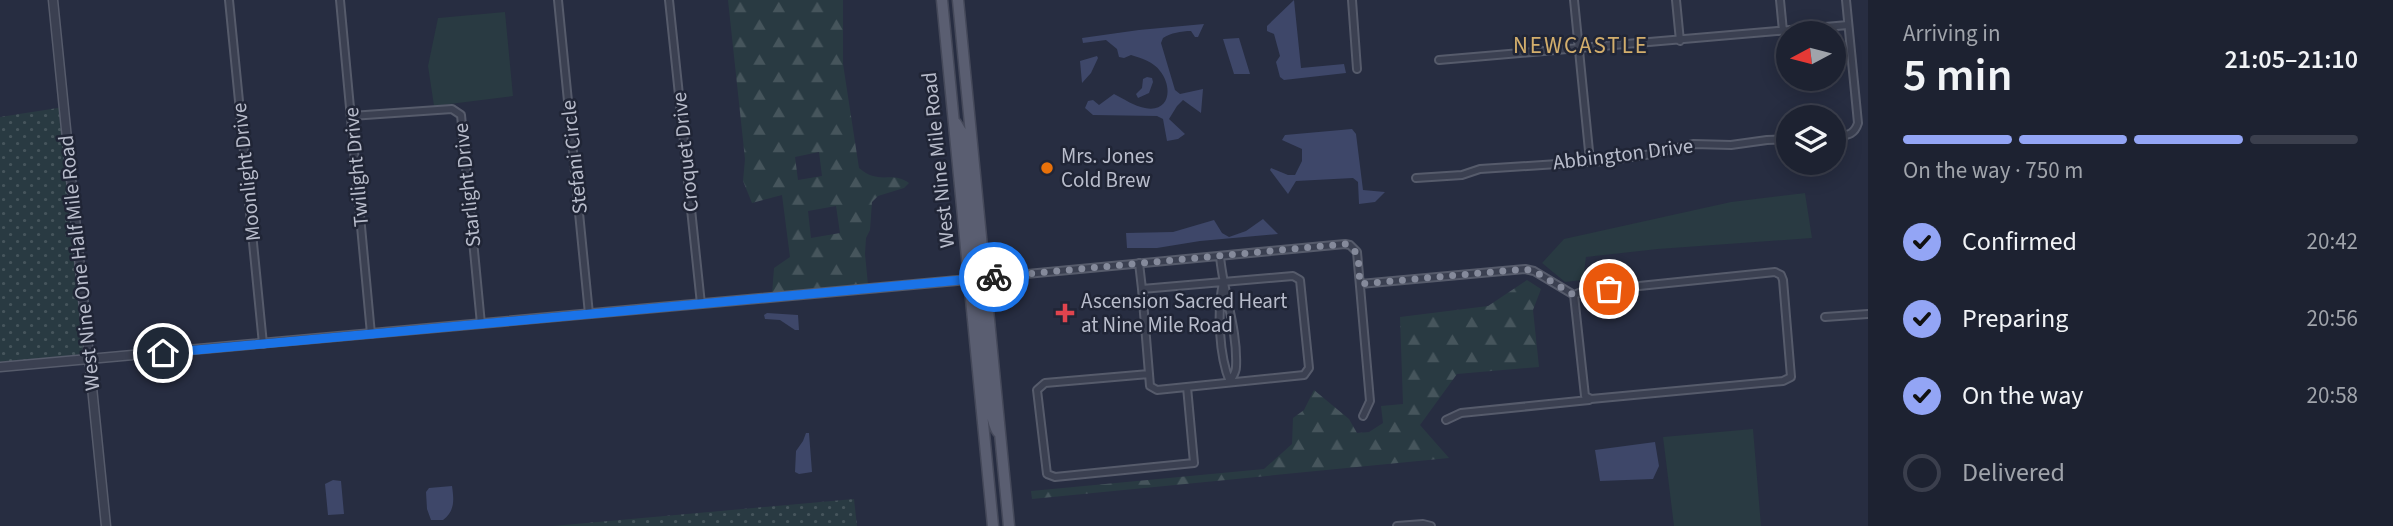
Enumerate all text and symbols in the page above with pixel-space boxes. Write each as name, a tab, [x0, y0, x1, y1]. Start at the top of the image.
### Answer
text: Arriving in	[1903, 17, 2001, 50]
north arrow	[1776, 21, 1846, 91]
map controls	[1776, 21, 1846, 175]
district label: NEWCASTLE	[1513, 29, 1649, 62]
text: 21:05–21:10	[2225, 41, 2358, 78]
text: 5 min	[1903, 43, 2012, 108]
street label: West Nine Mile Road	[914, 70, 962, 250]
street label: Croquet Drive	[664, 90, 706, 214]
street label: Stefani Circle	[553, 98, 595, 216]
street label: Moonlight Drive	[224, 101, 268, 243]
button: layers	[1776, 105, 1846, 175]
street label: Twilight Drive	[336, 106, 376, 228]
street label: Starlight Drive	[446, 121, 488, 249]
street label: Abbington Drive	[1551, 131, 1695, 177]
street label: West Nine One Half Mile Road	[51, 134, 107, 392]
place label: Mrs. Jones Cold Brew	[1061, 141, 1154, 195]
text: On the way · 750 m	[1903, 154, 2083, 187]
marker: Mrs. Jones Cold Brew	[1039, 160, 1055, 176]
icon: check	[1903, 223, 1941, 261]
text: Confirmed	[1962, 223, 2077, 260]
text: 20:42	[2307, 225, 2358, 258]
courier	[959, 242, 1029, 312]
icon: bike	[975, 258, 1013, 296]
pin	[1579, 259, 1639, 319]
icon: bag	[1590, 270, 1628, 308]
place label: Ascension Sacred Heart at Nine Mile Road	[1081, 286, 1287, 340]
icon: check	[1903, 300, 1941, 338]
text: Preparing	[1962, 300, 2068, 337]
text: 20:56	[2307, 302, 2358, 335]
marker: Ascension Sacred Heart at Nine Mile Road	[1055, 303, 1075, 323]
pin	[133, 323, 193, 383]
icon: home	[144, 334, 182, 372]
icon: check	[1903, 377, 1941, 415]
text: On the way	[1962, 377, 2083, 414]
text: 20:58	[2307, 379, 2358, 412]
text: Delivered	[1962, 454, 2065, 491]

